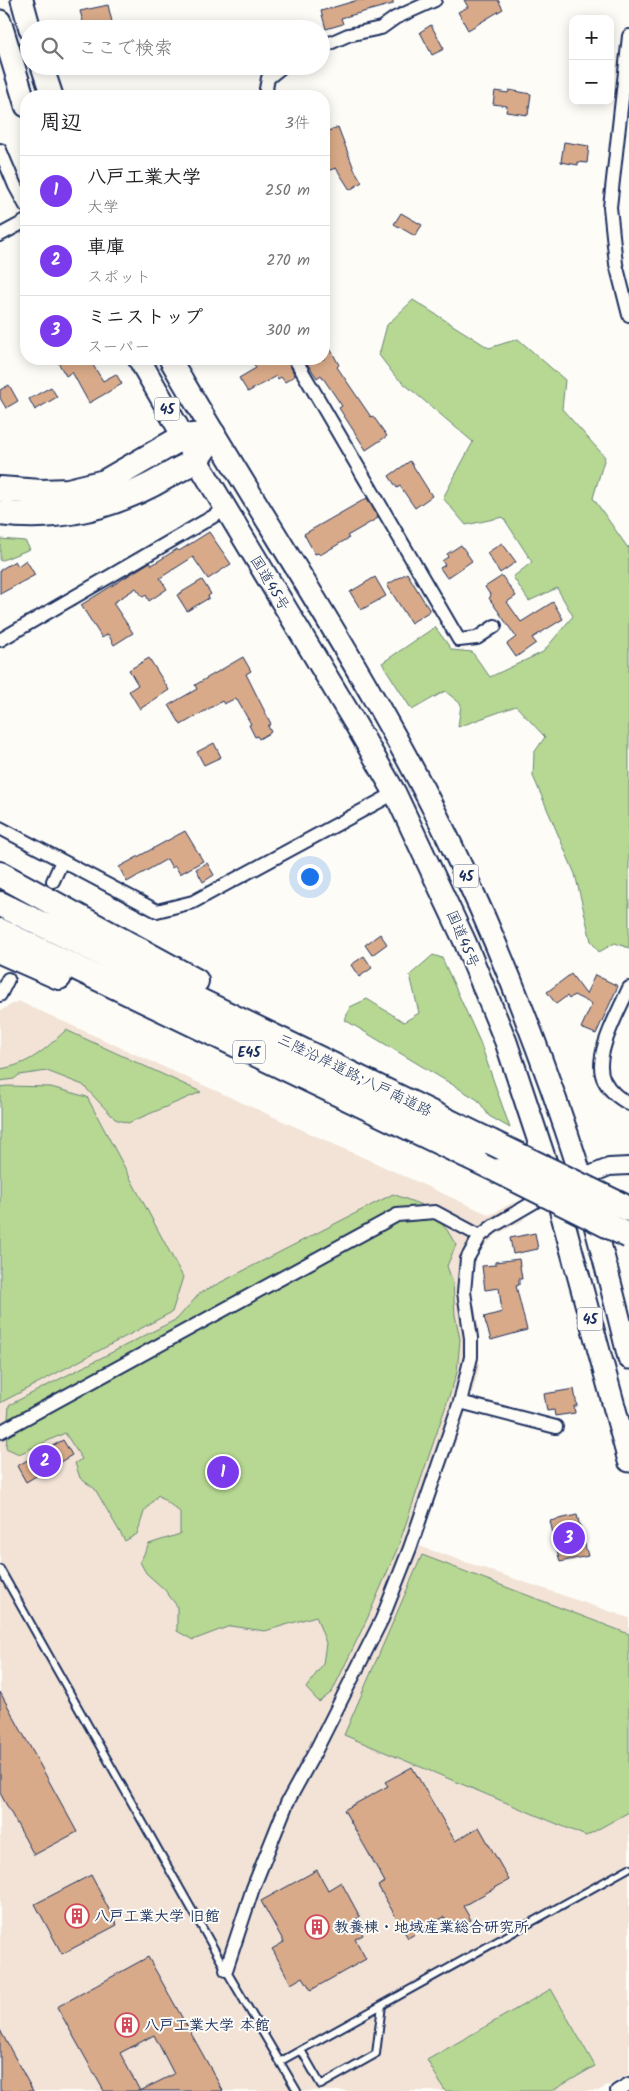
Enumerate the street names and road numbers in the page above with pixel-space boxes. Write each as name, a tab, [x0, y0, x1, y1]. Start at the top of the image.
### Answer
road number: 45	[154, 398, 180, 420]
street label: 国道45号	[243, 551, 295, 616]
road number: 45	[454, 864, 478, 888]
street label: 国道45号	[439, 906, 485, 972]
street label: 三陸沿岸道路;八戸南道路	[273, 1028, 436, 1124]
road number: E45	[233, 1040, 265, 1064]
road number: 45	[578, 1308, 602, 1330]

